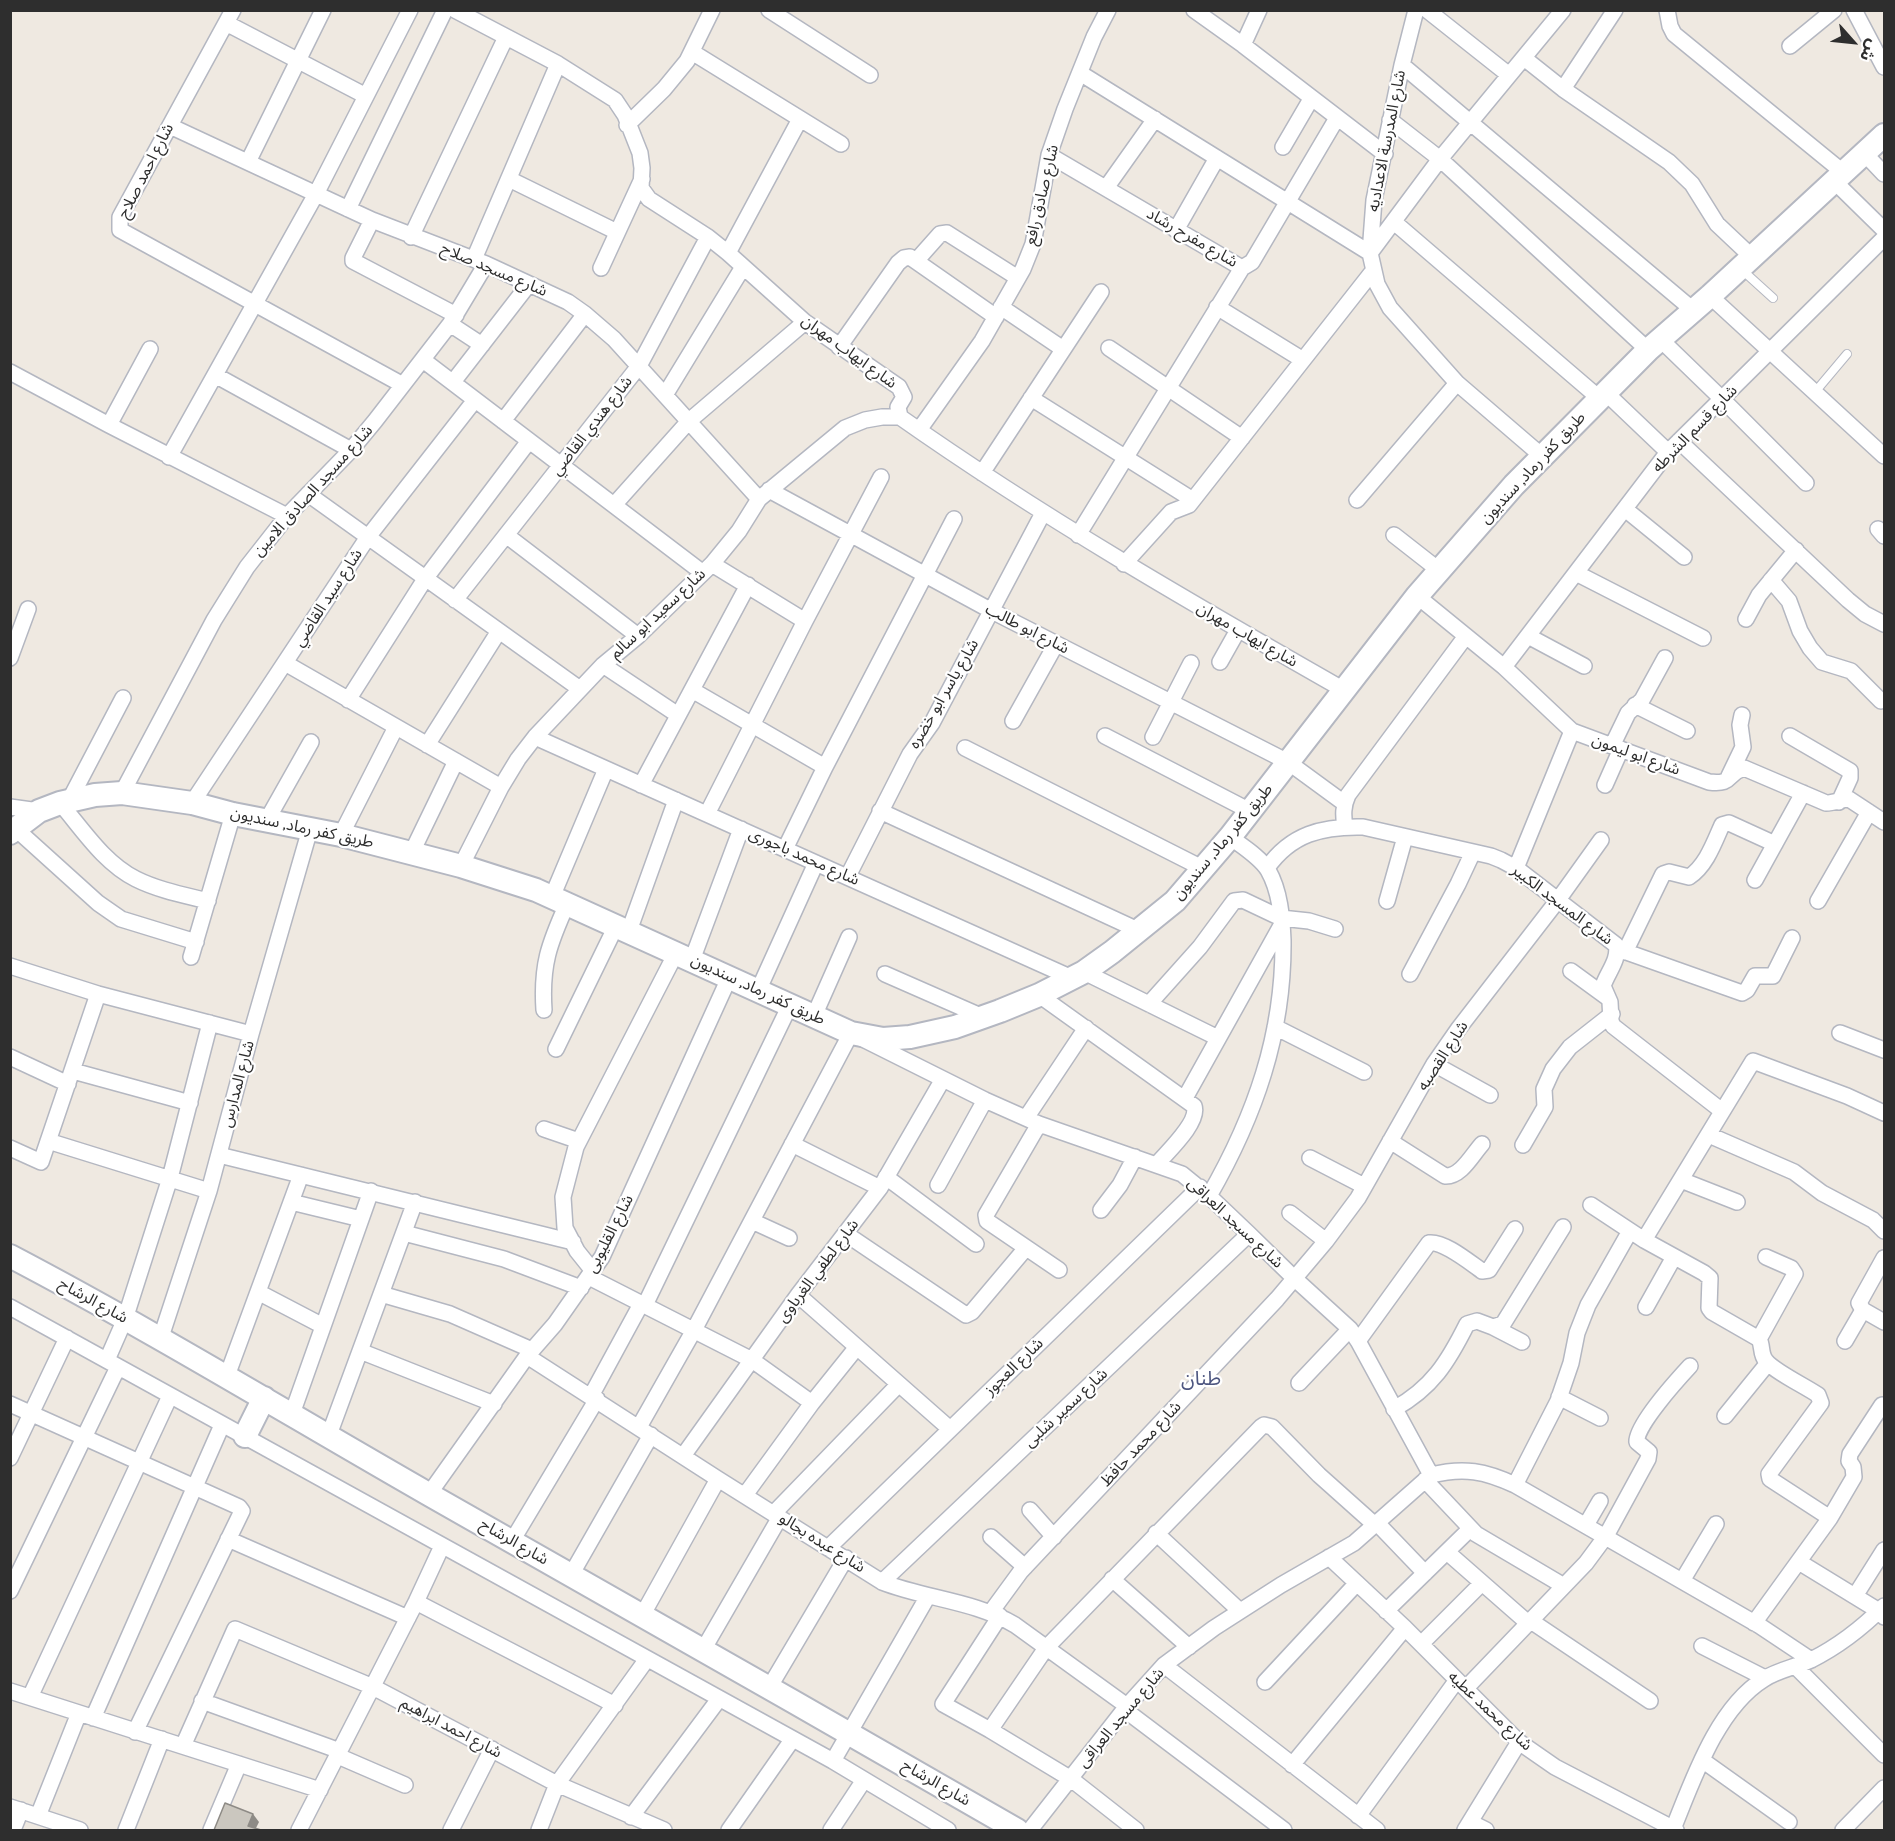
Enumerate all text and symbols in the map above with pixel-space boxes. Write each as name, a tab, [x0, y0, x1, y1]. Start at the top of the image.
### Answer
north arrow	[1823, 12, 1883, 72]
text: ش	[1856, 36, 1883, 64]
street label: شارع المدرسة الاعداديه	[1364, 69, 1410, 213]
street label: شارع احمد صلاح	[114, 120, 178, 222]
street label: شارع صادق رافع	[1021, 143, 1063, 247]
street label: شارع مفرح رشاد	[1143, 204, 1241, 272]
street label: شارع مسجد صلاح	[438, 239, 550, 301]
street label: شارع ايهاب مهران	[798, 311, 900, 393]
street label: شارع هندي القاضي	[547, 372, 637, 480]
street label: شارع قسم الشرطه	[1648, 381, 1742, 477]
street label: طريق كفر رماد, سنديون	[1476, 408, 1590, 528]
street label: شارع مسجد الصادق الامين	[249, 421, 377, 561]
street label: شارع سيد القاضي	[289, 546, 367, 650]
street label: شارع سعيد ابو سالم	[606, 565, 710, 663]
street label: شارع ايهاب مهران	[1193, 598, 1301, 672]
street label: شارع ابو طالب	[982, 600, 1072, 658]
street label: شارع ياسر ابو خضره	[905, 636, 983, 752]
street label: شارع ابو ليمون	[1589, 730, 1683, 780]
street label: طريق كفر رماد, سنديون	[1169, 780, 1277, 904]
street label: طريق كفر رماد, سنديون	[229, 803, 375, 853]
street label: شارع محمد باجورى	[746, 824, 862, 890]
street label: شارع المسجد الكبير	[1507, 861, 1617, 949]
street label: طريق كفر رماد, سنديون	[688, 951, 828, 1029]
street label: شارع القصبه	[1413, 1018, 1473, 1094]
street label: شارع المدارس	[217, 1038, 259, 1130]
street label: شارع مسجد العراقى	[1183, 1174, 1287, 1272]
street label: شارع القليوبى	[582, 1192, 638, 1276]
street label: شارع لطفي الغرباوى	[773, 1216, 863, 1326]
street label: شارع الرشاح	[55, 1274, 131, 1328]
street label: شارع العجوز	[980, 1334, 1048, 1400]
street label: شارع سمير شلبى	[1020, 1364, 1112, 1452]
district label: طنان	[1181, 1367, 1221, 1391]
street label: شارع محمد حافظ	[1097, 1397, 1185, 1491]
street label: شارع عبده بجالو	[775, 1509, 869, 1577]
street label: شارع الرشاح	[476, 1515, 552, 1569]
street label: شارع مسجد العراقى	[1074, 1664, 1168, 1772]
street label: شارع محمد عطيه	[1444, 1667, 1536, 1755]
street label: شارع احمد ابراهيم	[397, 1693, 505, 1763]
street label: شارع الرشاح	[898, 1756, 974, 1810]

